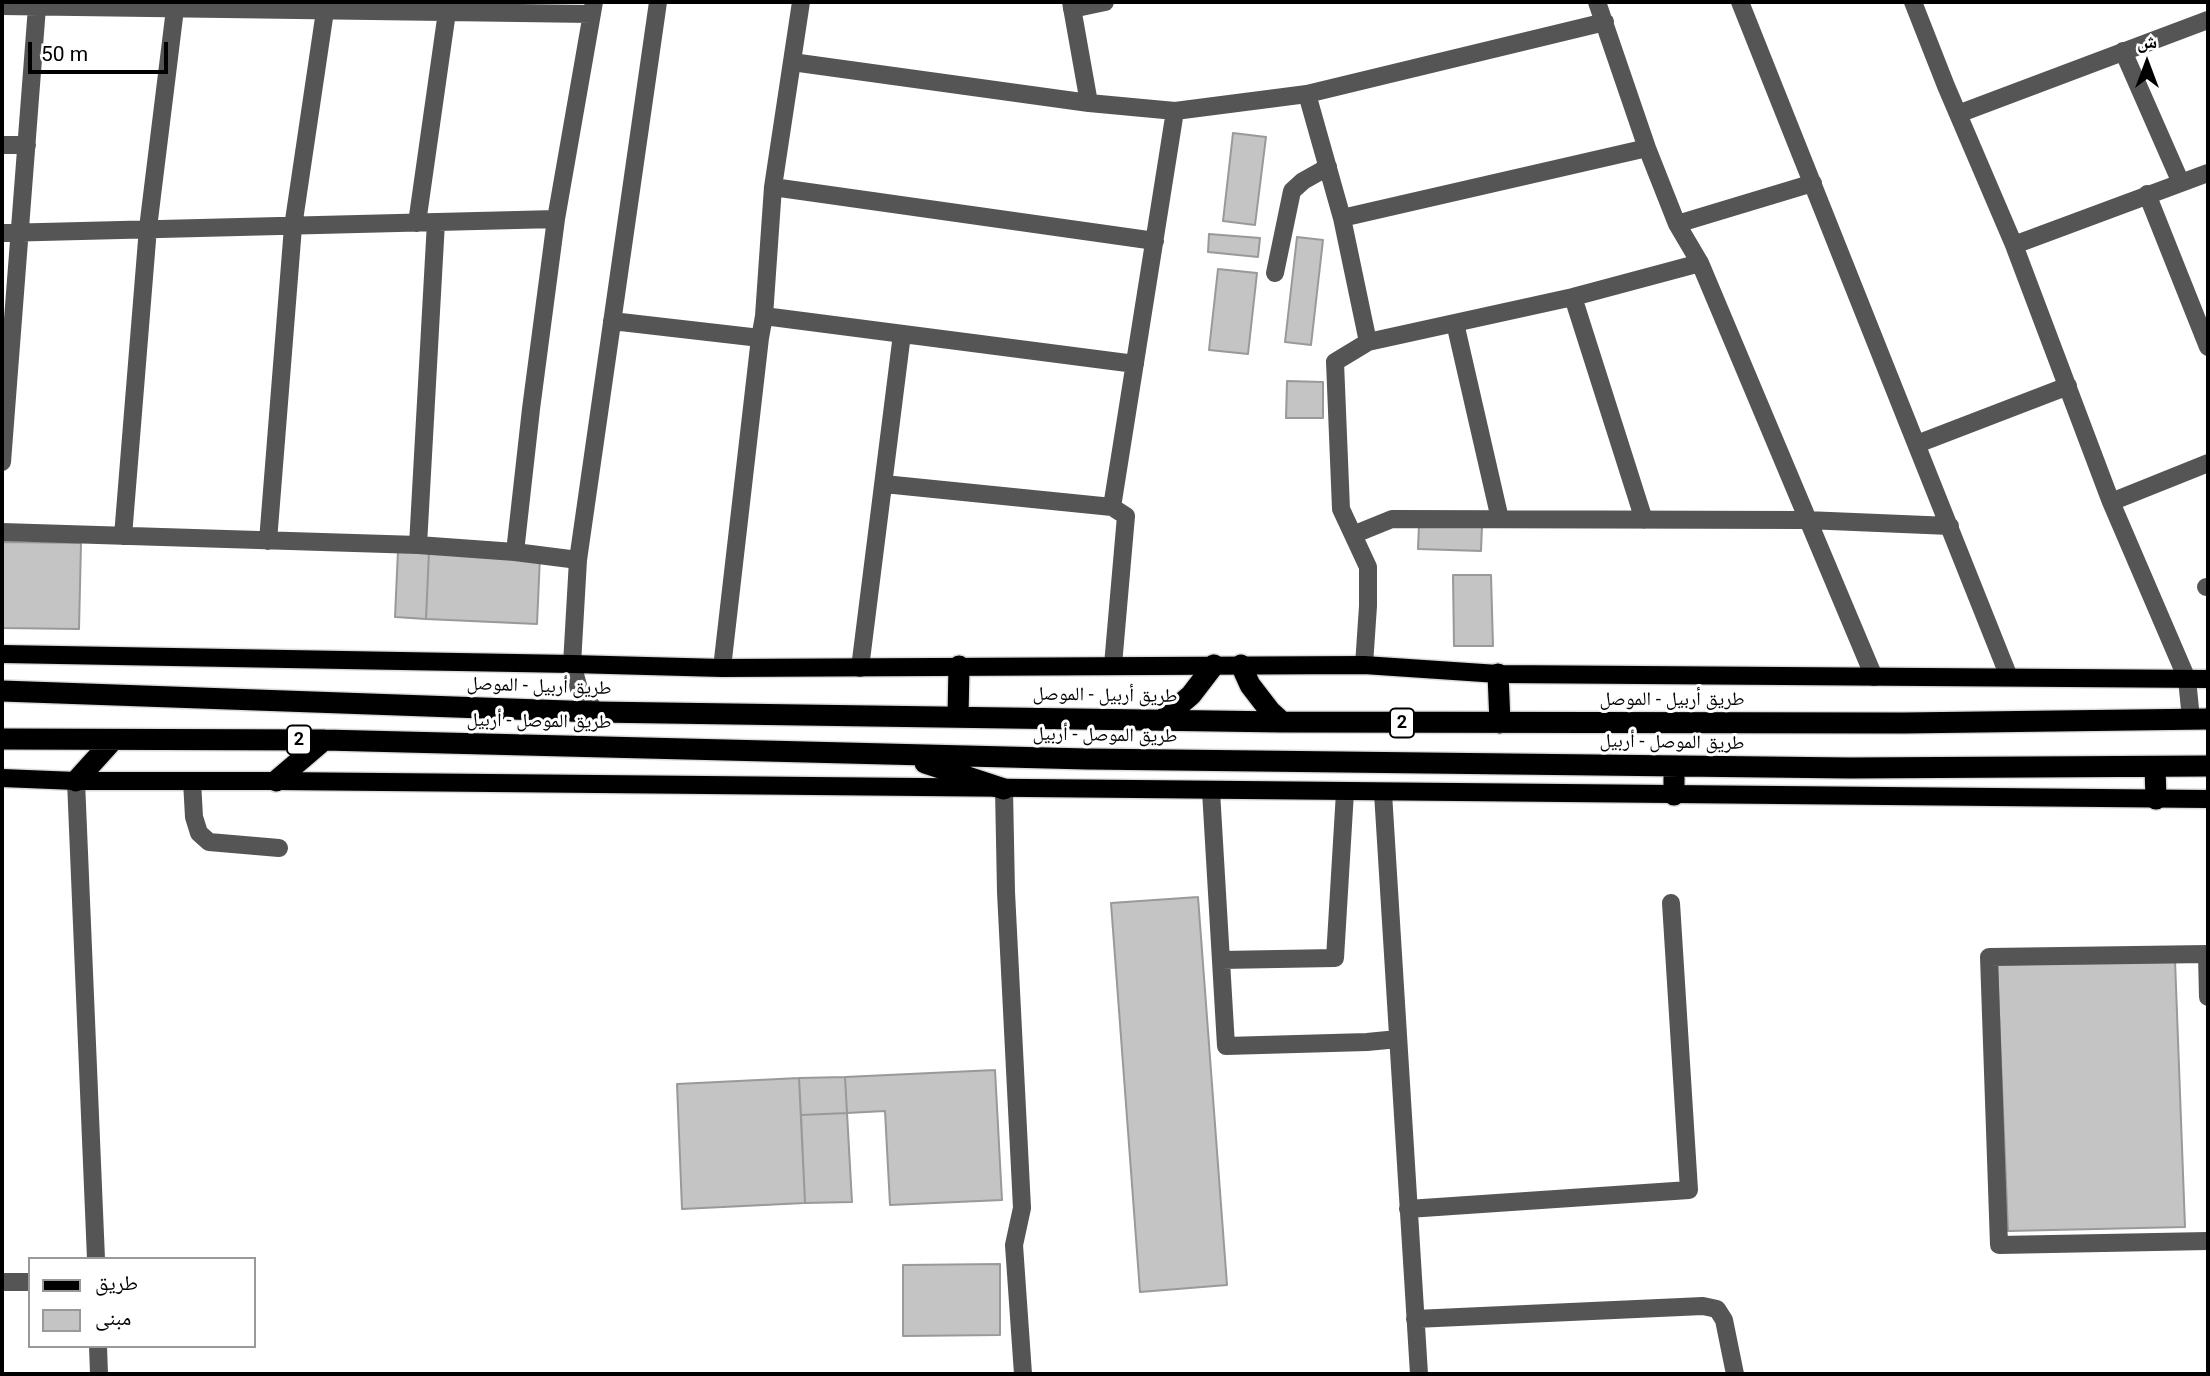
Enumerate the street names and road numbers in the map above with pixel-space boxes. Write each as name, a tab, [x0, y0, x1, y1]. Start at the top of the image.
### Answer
street label: طريق أربيل - الموصل	[466, 673, 612, 701]
street label: طريق أربيل - الموصل	[1032, 683, 1178, 709]
street label: طريق أربيل - الموصل	[1600, 689, 1744, 711]
road number: 2	[1390, 708, 1414, 738]
street label: طريق الموصل - أربيل	[466, 709, 612, 735]
street label: طريق الموصل - أربيل	[1032, 723, 1178, 749]
road number: 2	[287, 726, 311, 754]
street label: طريق الموصل - أربيل	[1599, 730, 1745, 756]

